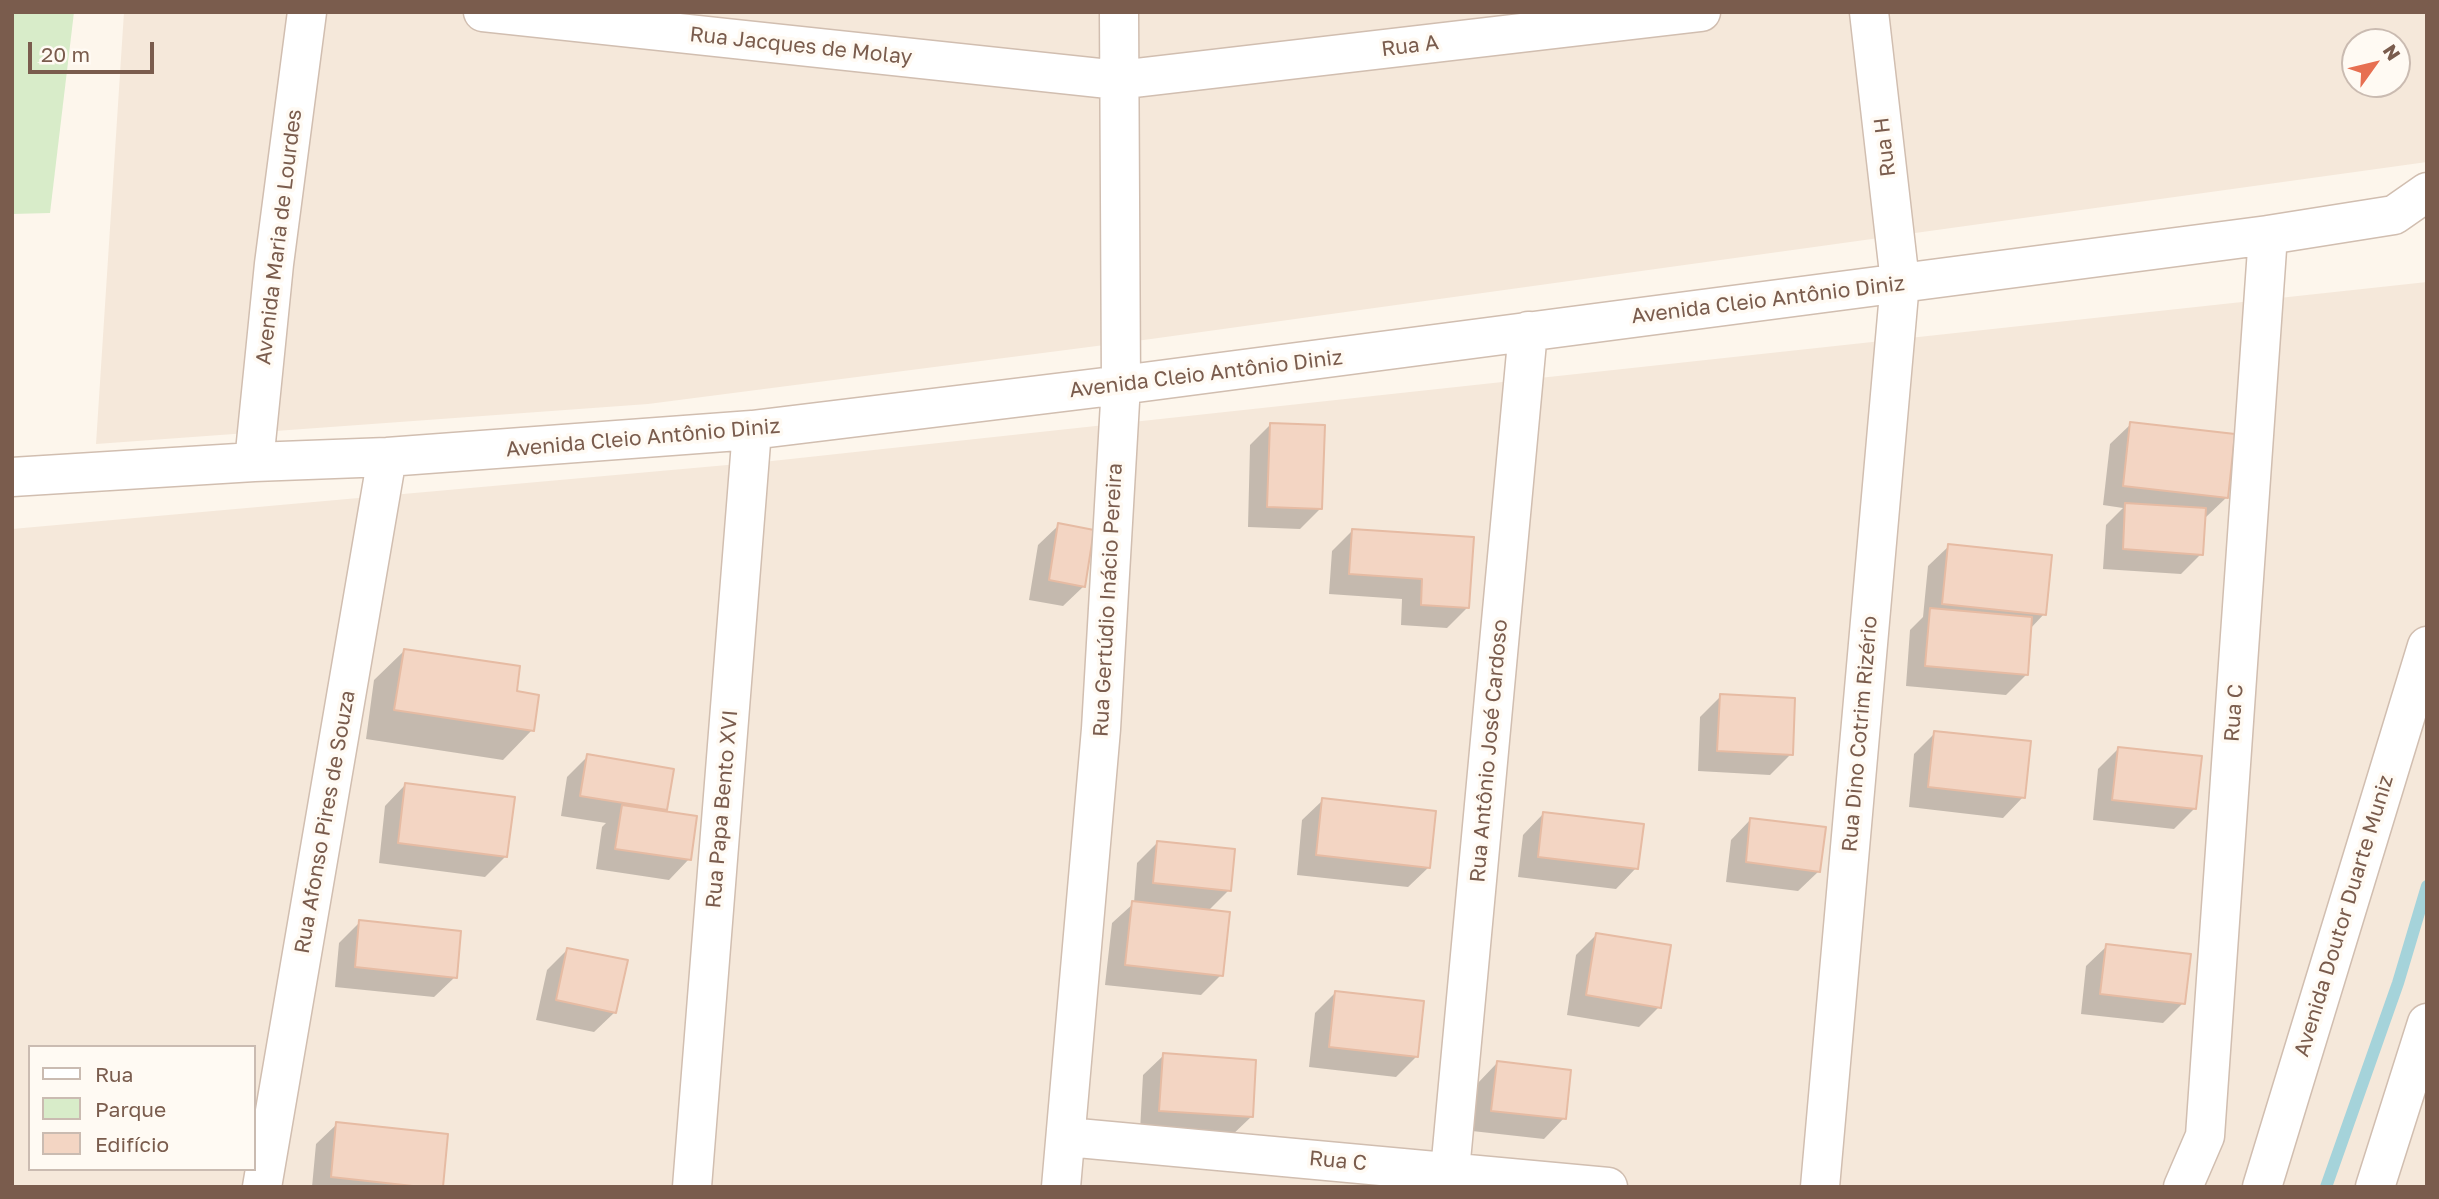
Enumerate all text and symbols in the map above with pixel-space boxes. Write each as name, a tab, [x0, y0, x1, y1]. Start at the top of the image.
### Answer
street label: Rua Jacques de Molay	[688, 22, 914, 70]
scale bar	[32, 28, 158, 72]
north arrow	[2341, 28, 2411, 98]
street label: Rua A	[1380, 30, 1440, 62]
text: N	[2379, 40, 2406, 65]
text: 20 m	[41, 41, 90, 67]
street label: Avenida Maria de Lourdes	[251, 108, 307, 366]
street label: Rua H	[1869, 116, 1901, 178]
street label: Avenida Cleio Antônio Diniz	[1630, 271, 1906, 329]
street label: Avenida Cleio Antônio Diniz	[1068, 345, 1344, 403]
street label: Avenida Cleio Antônio Diniz	[505, 413, 781, 463]
street label: Rua Gertúdio Inácio Pereira	[1088, 462, 1128, 738]
street label: Rua Dino Cotrim Rizério	[1837, 615, 1883, 853]
street label: Rua Antônio José Cardoso	[1465, 618, 1513, 884]
street label: Rua C	[2219, 683, 2249, 743]
street label: Rua Afonso Pires de Souza	[289, 688, 361, 956]
street label: Rua Papa Bento XVI	[701, 709, 743, 909]
street label: Avenida Doutor Duarte Muniz	[2289, 772, 2399, 1060]
legend	[28, 1045, 256, 1171]
text: Rua	[95, 1061, 133, 1087]
text: Parque	[95, 1096, 166, 1122]
text: Edifício	[95, 1131, 169, 1157]
street label: Rua C	[1308, 1146, 1368, 1176]

